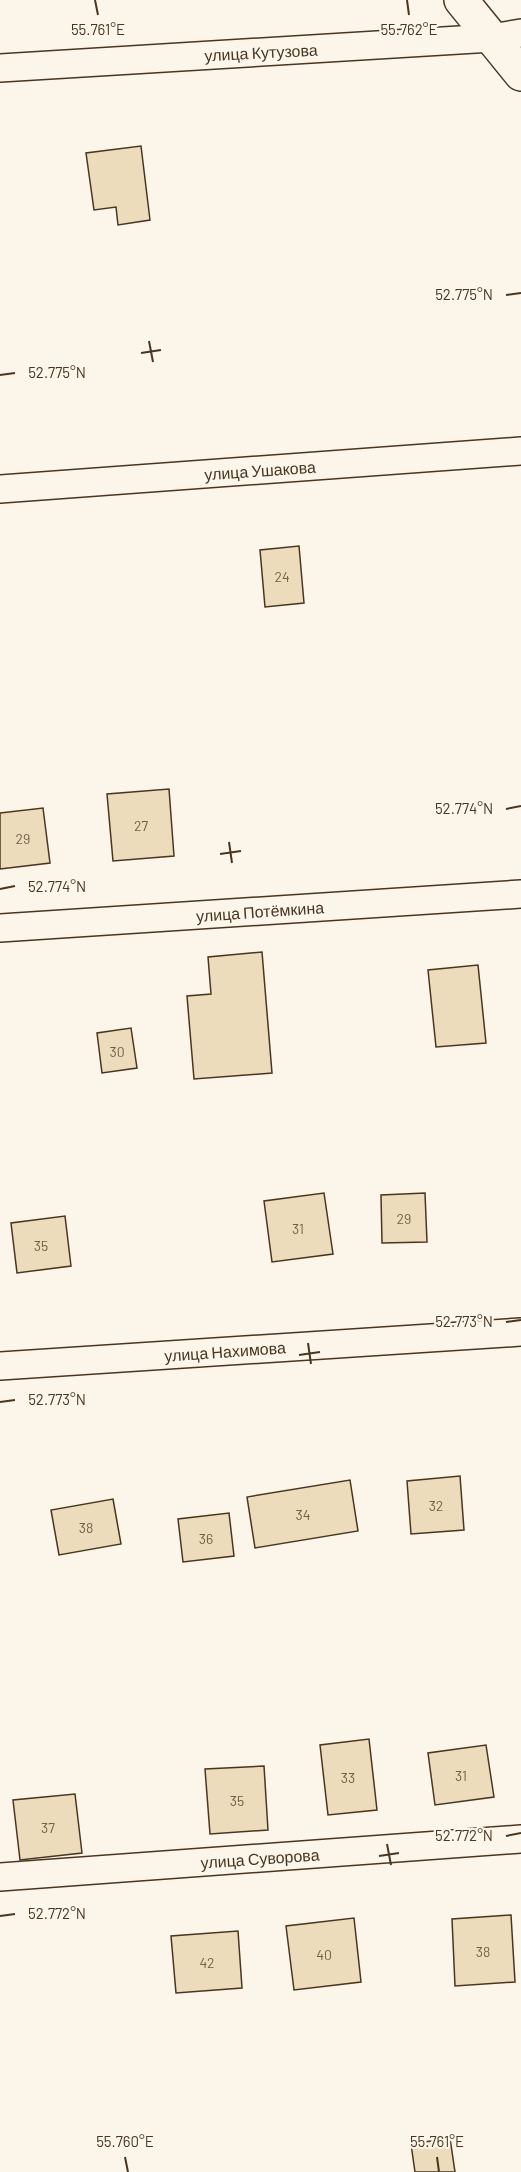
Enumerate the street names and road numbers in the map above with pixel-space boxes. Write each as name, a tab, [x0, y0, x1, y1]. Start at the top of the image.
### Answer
street label: улица Кутузова	[204, 40, 318, 64]
street label: улица Ушакова	[204, 457, 316, 483]
street label: улица Потёмкина	[195, 897, 325, 925]
street label: улица Нахимова	[164, 1337, 286, 1365]
street label: улица Суворова	[200, 1844, 320, 1872]

